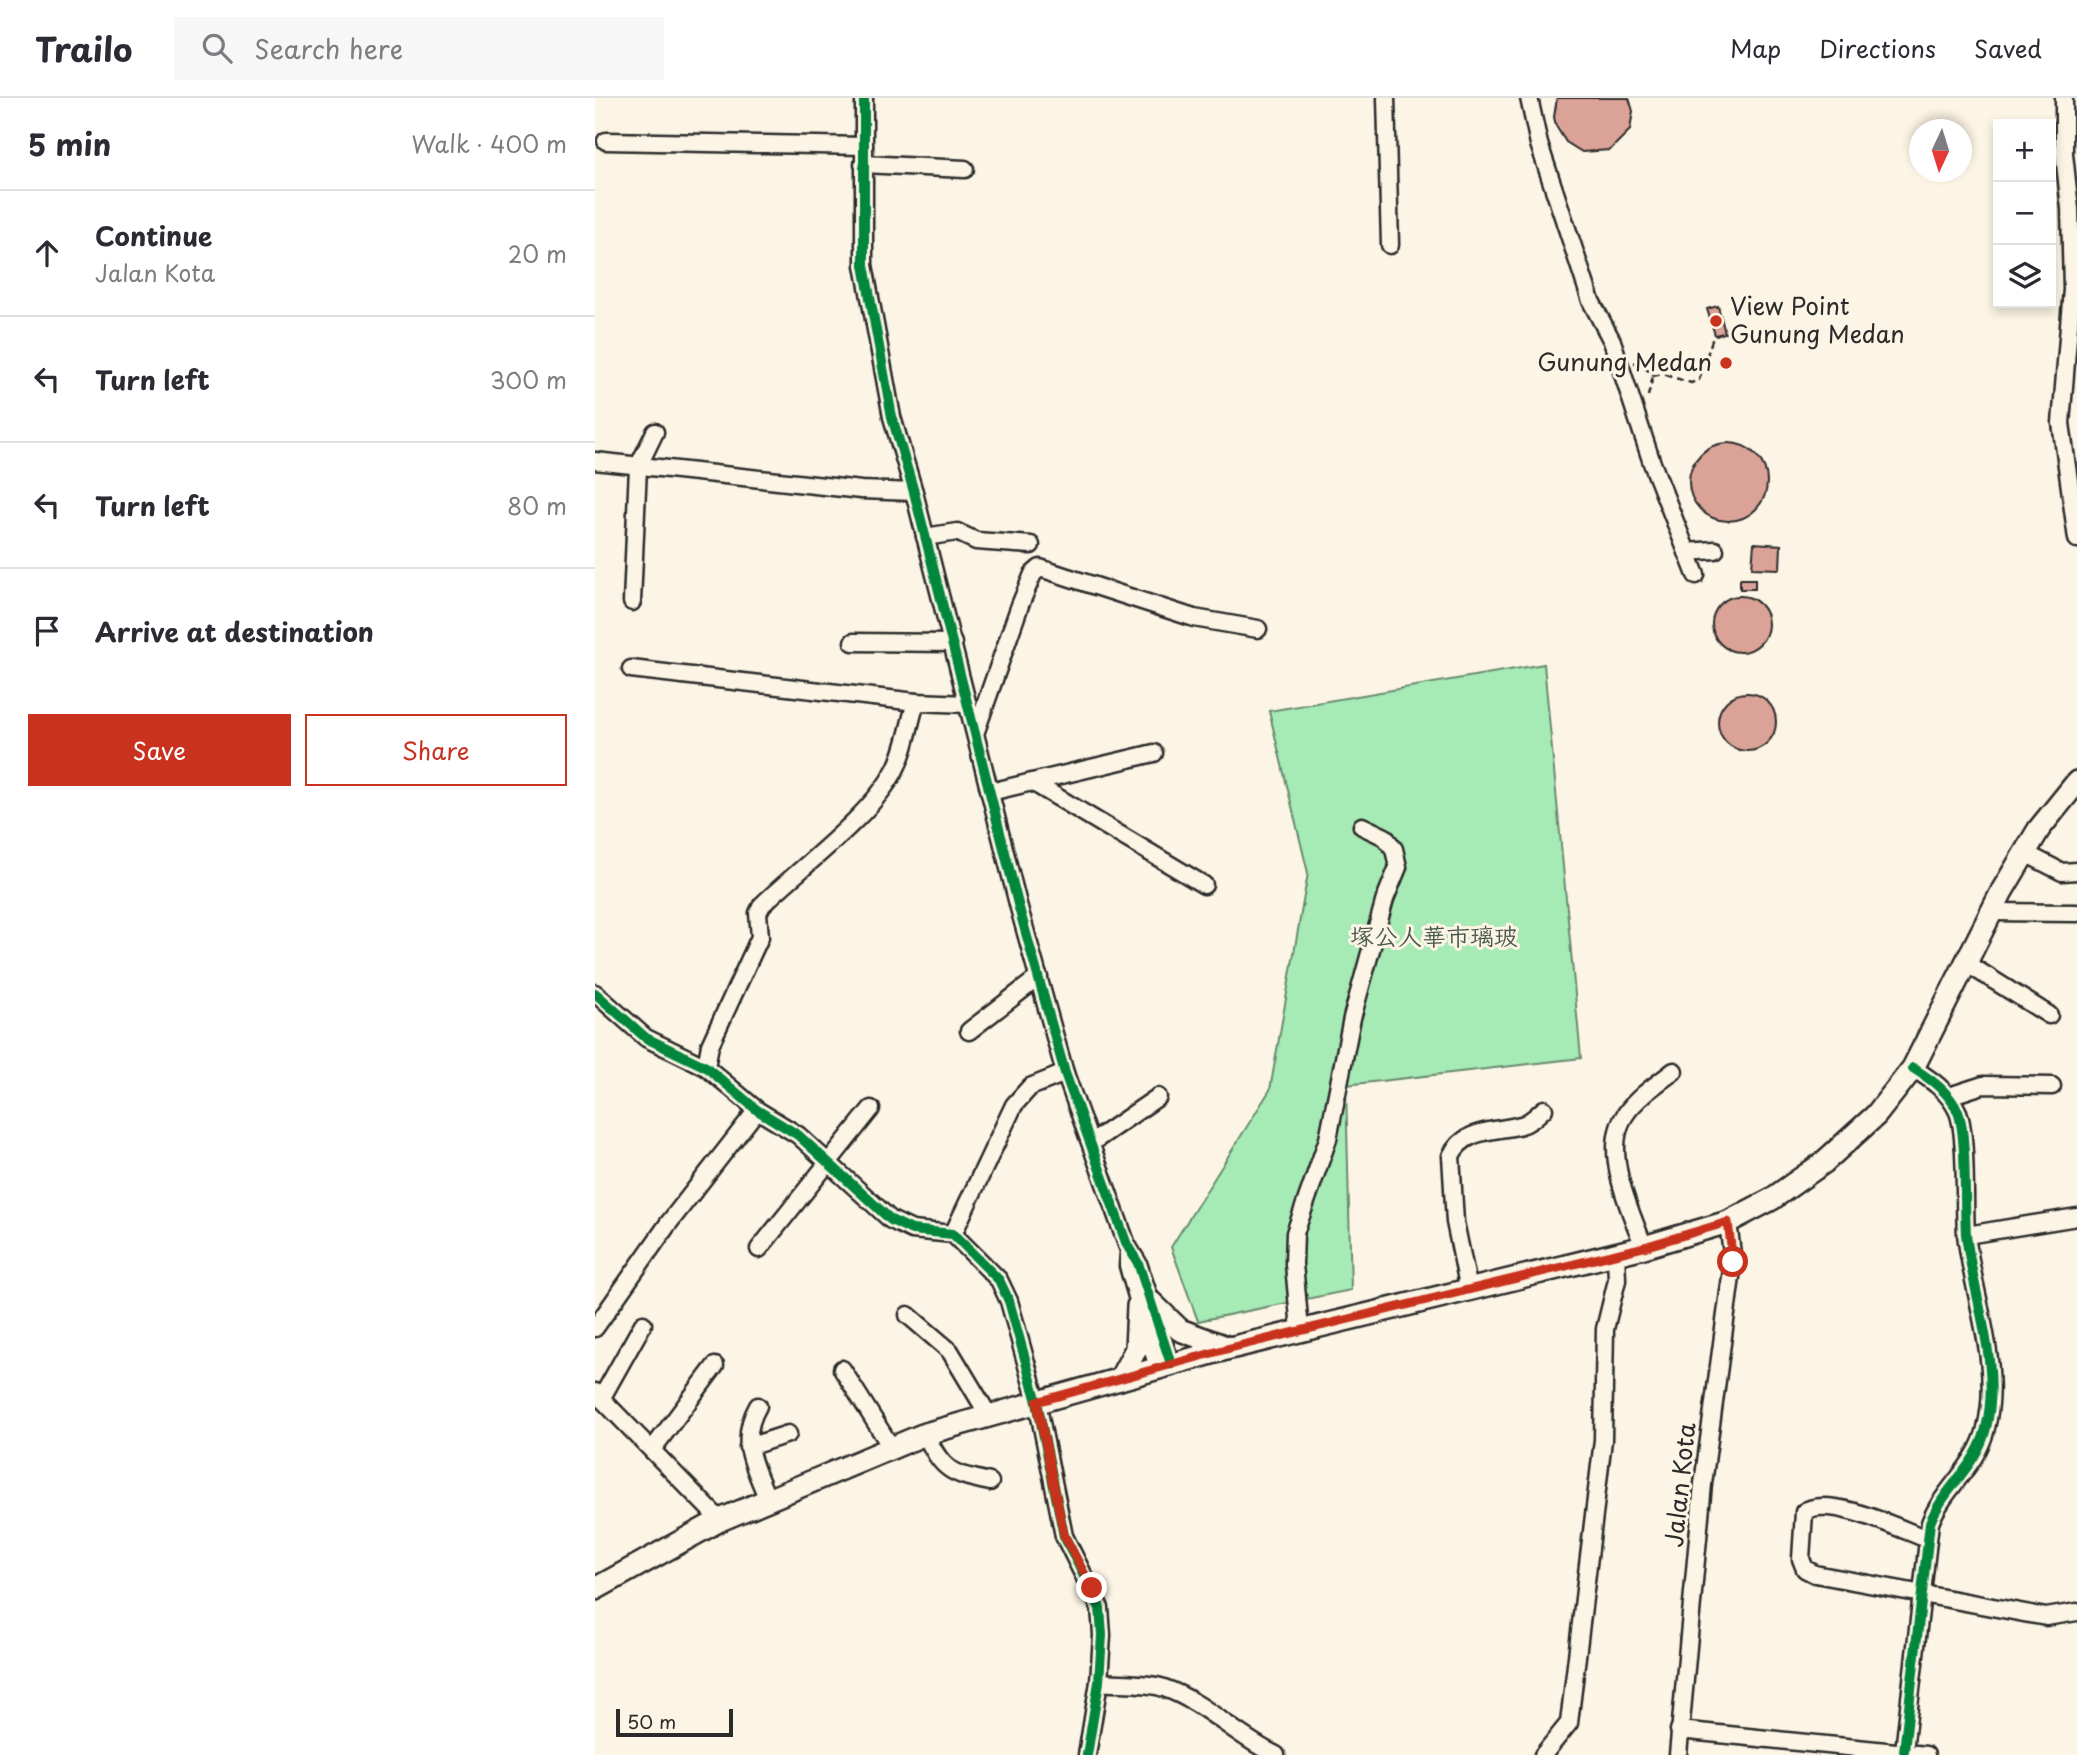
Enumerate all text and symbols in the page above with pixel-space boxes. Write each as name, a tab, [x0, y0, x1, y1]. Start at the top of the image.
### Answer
search box	[174, 17, 664, 80]
text: Trailo	[35, 23, 132, 73]
icon: search	[198, 29, 236, 67]
text: Search here	[254, 29, 403, 68]
text: Map	[1730, 30, 1781, 66]
text: Directions	[1819, 30, 1936, 66]
text: Saved	[1974, 30, 2042, 66]
north arrow	[1909, 119, 1972, 182]
map controls	[1993, 119, 2056, 308]
button: +	[1993, 119, 2056, 182]
text: 5 min	[28, 121, 111, 166]
text: Walk · 400 m	[412, 126, 567, 161]
button: −	[1993, 182, 2056, 245]
text: Continue	[95, 216, 212, 255]
icon: ahead	[28, 234, 66, 272]
text: 20 m	[508, 236, 567, 271]
button: layers	[1993, 245, 2056, 308]
text: Jalan Kota	[95, 255, 215, 290]
place label: View Point Gunung Medan	[1730, 287, 1905, 351]
marker: View Point Gunung Medan	[1708, 313, 1724, 329]
place label: Gunung Medan	[1537, 343, 1712, 379]
marker: Gunung Medan	[1718, 355, 1734, 371]
icon: left	[28, 360, 66, 398]
text: Turn left	[95, 360, 210, 399]
text: 300 m	[490, 362, 567, 397]
icon: left	[28, 486, 66, 524]
text: Turn left	[95, 486, 210, 525]
text: 80 m	[507, 488, 567, 523]
icon: arrive	[28, 612, 66, 650]
text: Arrive at destination	[95, 612, 374, 651]
button: Save	[28, 714, 291, 786]
button: Share	[305, 714, 567, 786]
park label: 塚公人華市璃玻	[1350, 917, 1518, 953]
route start	[1717, 1246, 1748, 1277]
street label: Jalan Kota	[1655, 1421, 1703, 1549]
route end	[1076, 1572, 1107, 1603]
scale bar	[616, 1706, 733, 1738]
text: 50 m	[627, 1707, 676, 1735]

